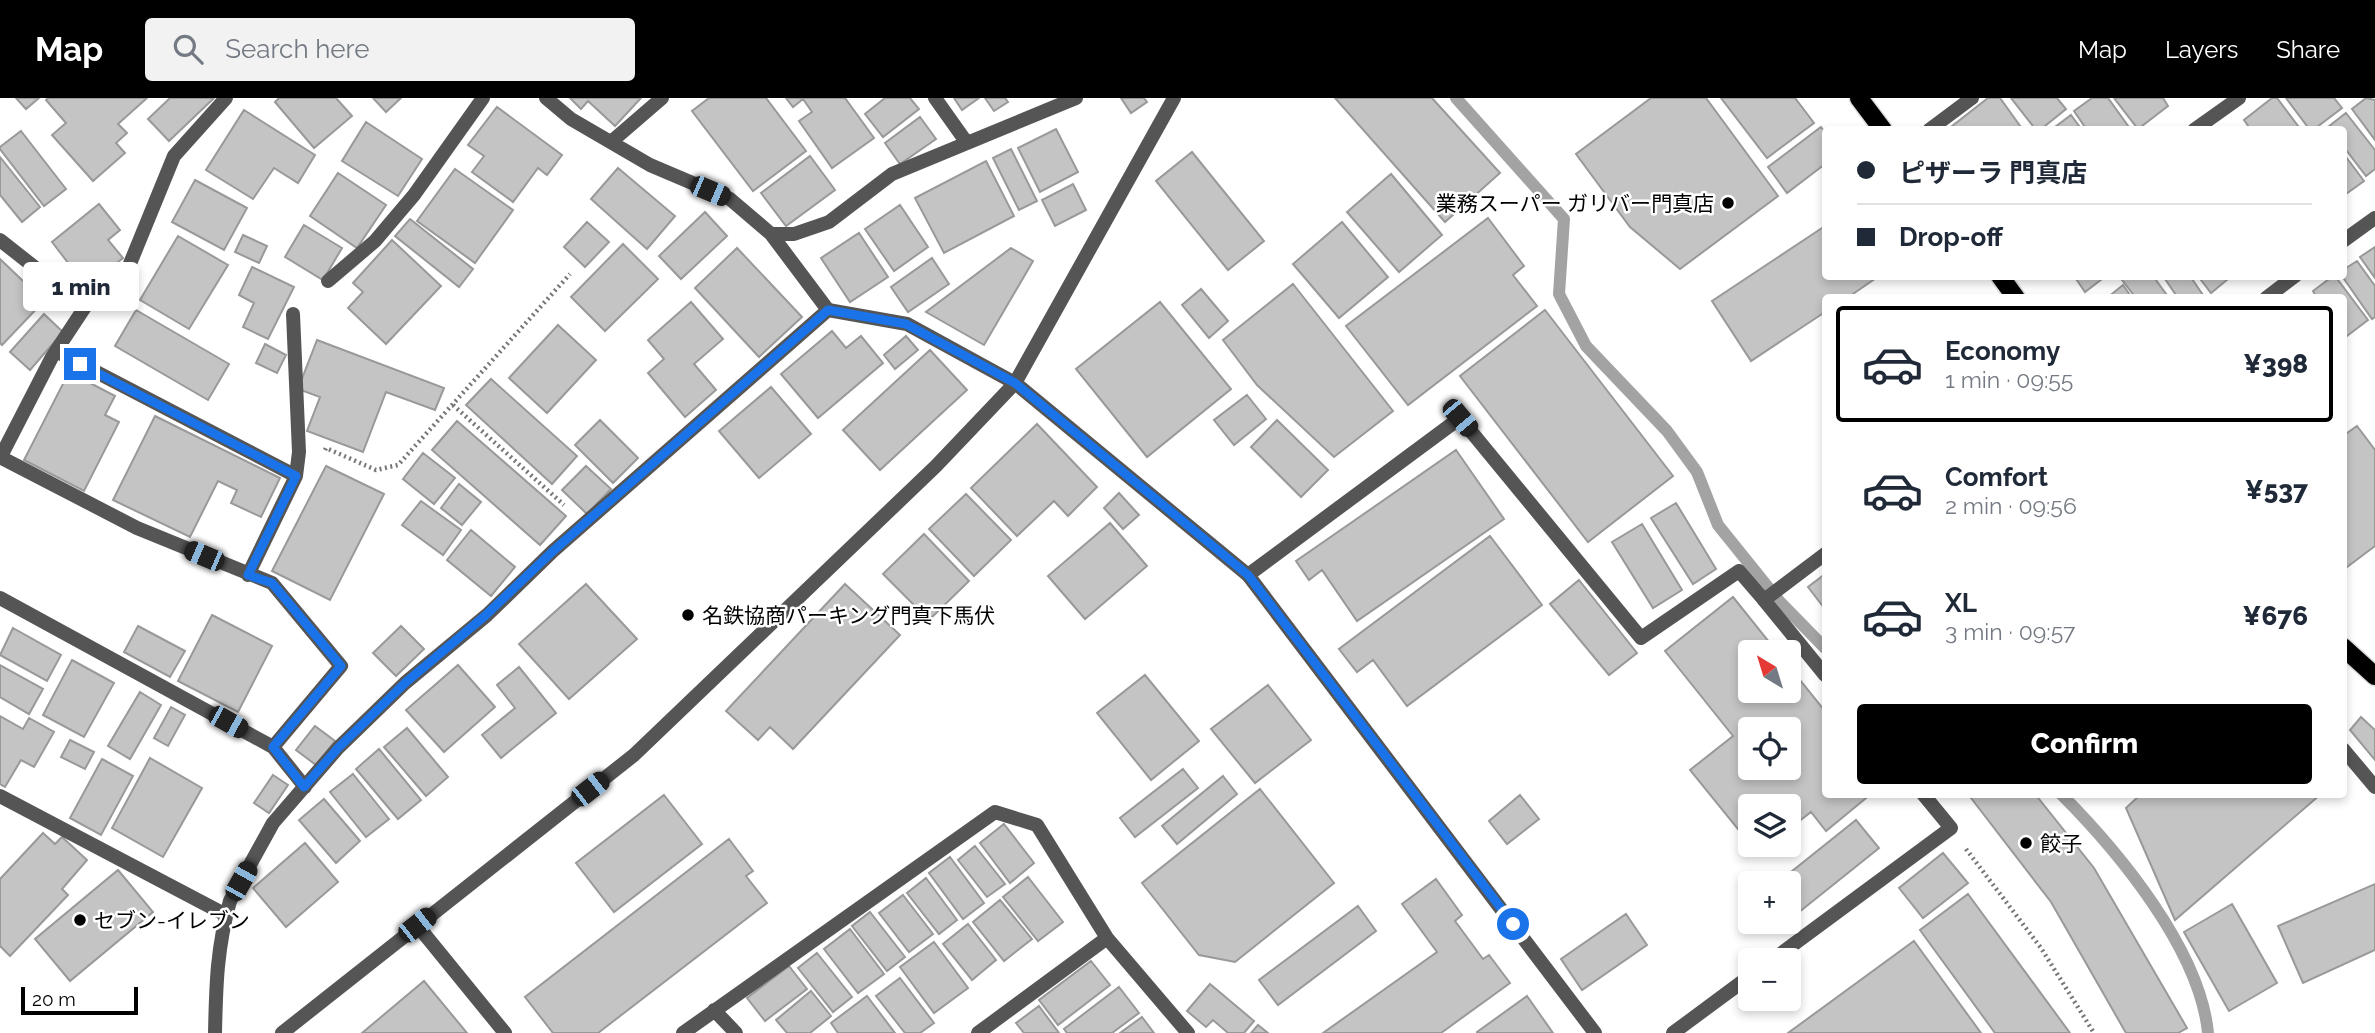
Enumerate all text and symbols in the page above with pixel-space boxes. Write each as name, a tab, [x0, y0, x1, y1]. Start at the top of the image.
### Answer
search box	[145, 18, 635, 81]
text: Map	[35, 30, 103, 69]
icon: search	[169, 30, 207, 68]
text: Search here	[225, 34, 370, 64]
text: Map	[2078, 35, 2127, 64]
text: Layers	[2165, 35, 2238, 64]
text: Share	[2276, 35, 2340, 64]
text: ピザーラ 門真店	[1899, 158, 2087, 188]
car	[687, 173, 734, 209]
place label: 業務スーパー ガリバー門真店	[1436, 191, 1714, 216]
marker: 業務スーパー ガリバー門真店	[1720, 195, 1736, 211]
text: Drop-off	[1899, 222, 2003, 252]
callout: 1 min	[22, 262, 138, 312]
text: 1 min	[51, 273, 111, 300]
icon: car	[1861, 333, 1924, 396]
text: Economy	[1945, 336, 2060, 366]
route end	[64, 348, 96, 380]
text: ¥398	[2243, 349, 2308, 379]
text: 1 min · 09:55	[1945, 366, 2073, 393]
car	[1439, 395, 1482, 441]
icon: car	[1861, 459, 1924, 522]
text: Comfort	[1945, 462, 2048, 492]
text: ¥537	[2245, 475, 2308, 505]
text: 2 min · 09:56	[1945, 492, 2077, 519]
car	[181, 538, 228, 574]
icon: car	[1861, 585, 1924, 648]
text: XL	[1945, 588, 1977, 618]
text: ¥676	[2243, 601, 2308, 631]
place label: 名鉄協商パーキング門真下馬伏	[702, 603, 995, 628]
marker: 名鉄協商パーキング門真下馬伏	[680, 607, 696, 623]
text: 3 min · 09:57	[1945, 618, 2075, 645]
north arrow	[1738, 640, 1801, 704]
map controls	[1738, 640, 1801, 1011]
car	[205, 703, 252, 741]
button: Confirm	[1857, 704, 2312, 784]
button: locate	[1738, 717, 1801, 780]
car	[567, 768, 614, 810]
button: layers	[1738, 794, 1801, 857]
place label: 餃子	[2040, 831, 2082, 856]
marker: 餃子	[2018, 835, 2034, 851]
car	[222, 858, 261, 904]
button: +	[1738, 871, 1801, 934]
car	[394, 904, 441, 946]
place label: セブン-イレブン	[94, 908, 250, 933]
route start	[1497, 908, 1529, 940]
marker: セブン-イレブン	[72, 912, 88, 928]
button: −	[1738, 948, 1801, 1011]
scale bar	[21, 984, 138, 1016]
text: 20 m	[32, 988, 76, 1010]

